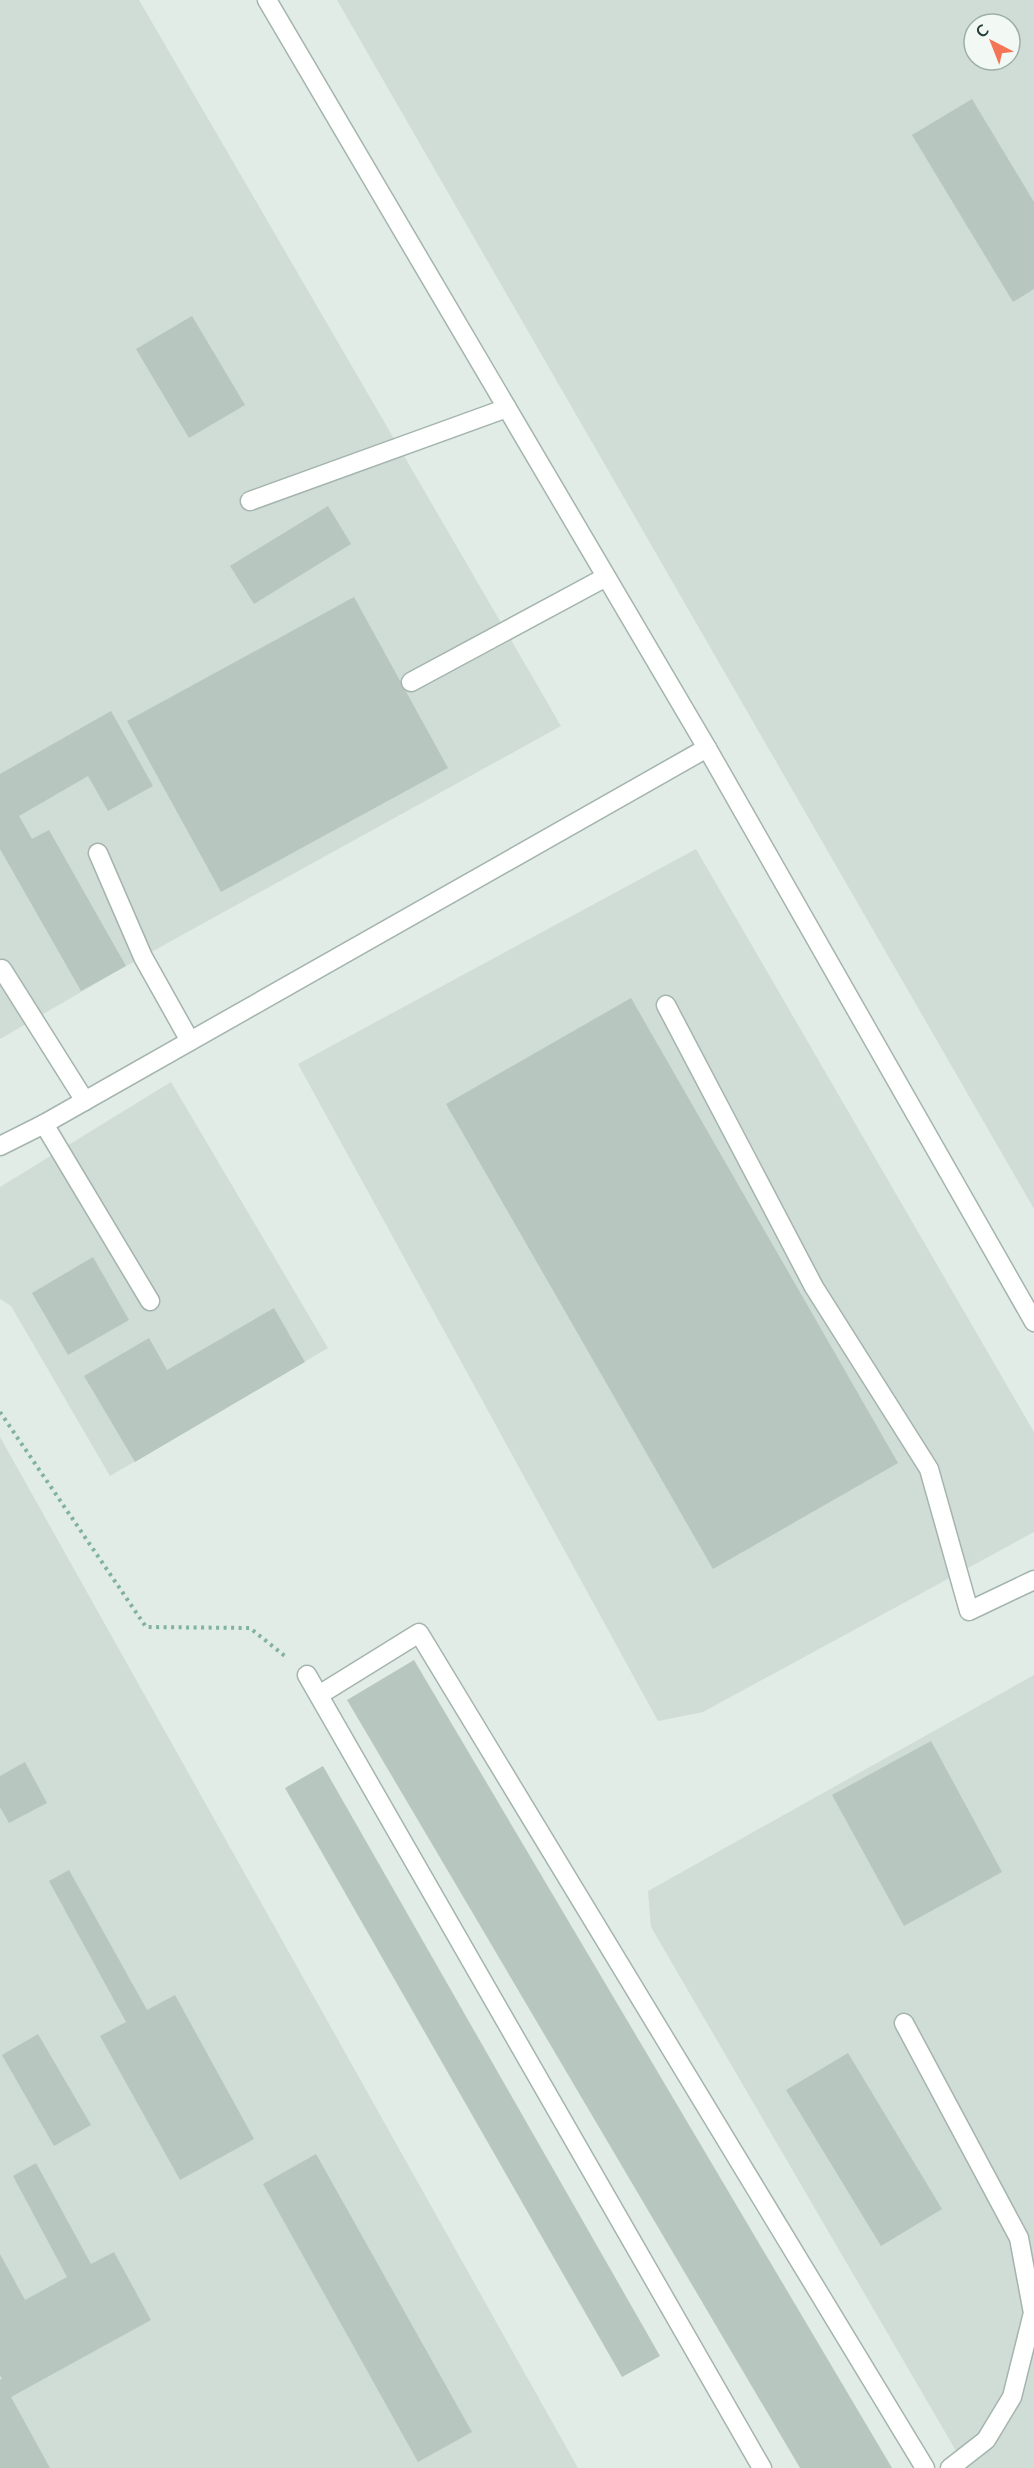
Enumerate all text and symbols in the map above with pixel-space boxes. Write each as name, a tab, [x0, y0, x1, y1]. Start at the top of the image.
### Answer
north arrow	[962, 12, 1022, 72]
text: С	[971, 20, 992, 41]

